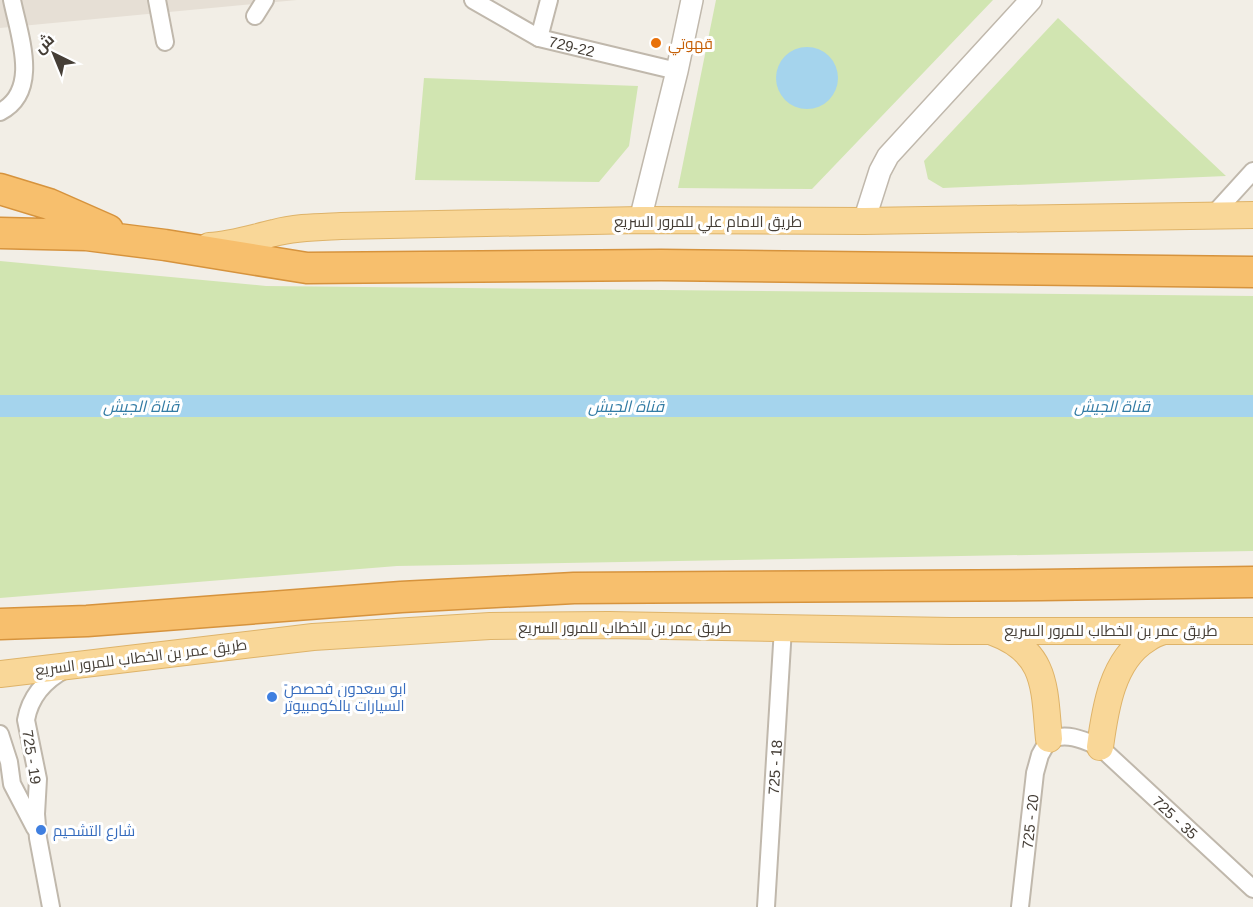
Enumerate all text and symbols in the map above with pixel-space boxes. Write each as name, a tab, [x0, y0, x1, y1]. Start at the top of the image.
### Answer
north arrow	[24, 24, 84, 84]
text: ش	[31, 30, 58, 57]
street label: 729-22	[547, 32, 597, 60]
place label: قهوتي	[668, 35, 713, 56]
marker: قهوتي	[649, 36, 663, 50]
street label: طريق الامام علي للمرور السريع	[614, 213, 802, 234]
water label: قناة الجيش	[103, 398, 180, 416]
water label: قناة الجيش	[588, 398, 665, 416]
water label: قناة الجيش	[1074, 398, 1151, 416]
street label: طريق عمر بن الخطاب للمرور السريع	[518, 619, 732, 639]
street label: طريق عمر بن الخطاب للمرور السريع	[1004, 622, 1218, 642]
street label: طريق عمر بن الخطاب للمرور السريع	[34, 636, 248, 681]
place label: ًابو سعدون فحصص السيارات بالكومبيوتر	[283, 680, 407, 715]
marker: ًابو سعدون فحصص السيارات بالكومبيوتر	[265, 690, 279, 704]
street label: 725 - 19	[19, 728, 45, 786]
street label: 725 - 18	[764, 739, 785, 795]
street label: 725 - 35	[1150, 792, 1202, 842]
street label: 725 - 20	[1018, 793, 1041, 850]
place label: شارع التشحيم	[53, 822, 135, 842]
marker: شارع التشحيم	[34, 823, 48, 837]

